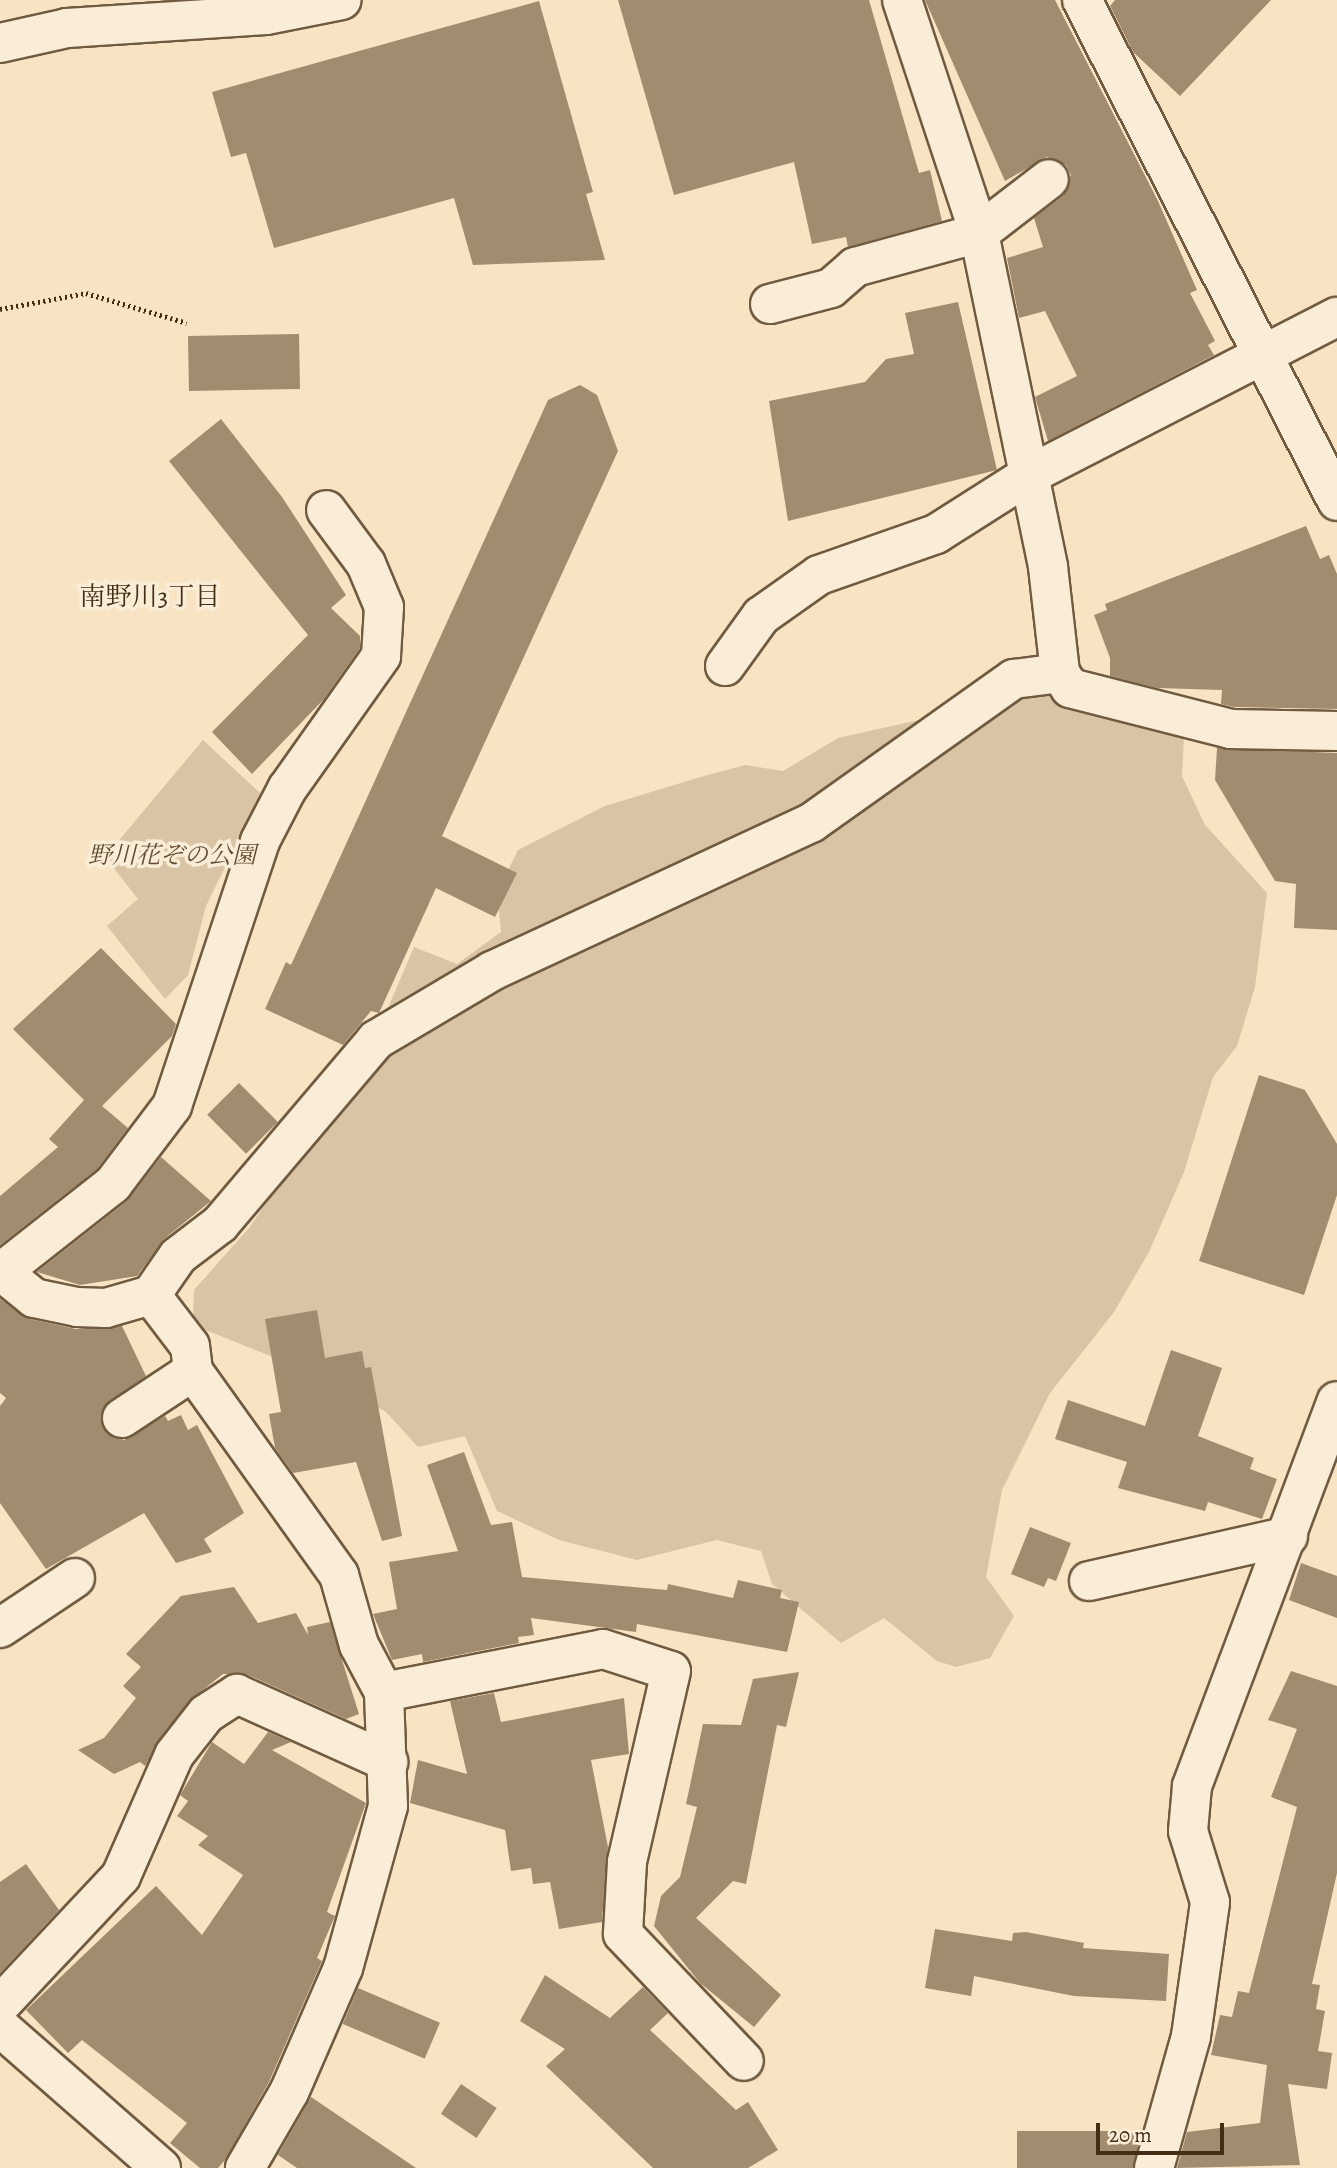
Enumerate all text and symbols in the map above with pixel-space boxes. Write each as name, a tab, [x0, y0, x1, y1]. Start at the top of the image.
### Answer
district label: 南野川3丁目	[80, 581, 220, 613]
park label: 野川花ぞの公園	[88, 842, 256, 870]
scale bar	[1099, 2108, 1227, 2152]
text: 20 m	[1109, 2121, 1152, 2149]

